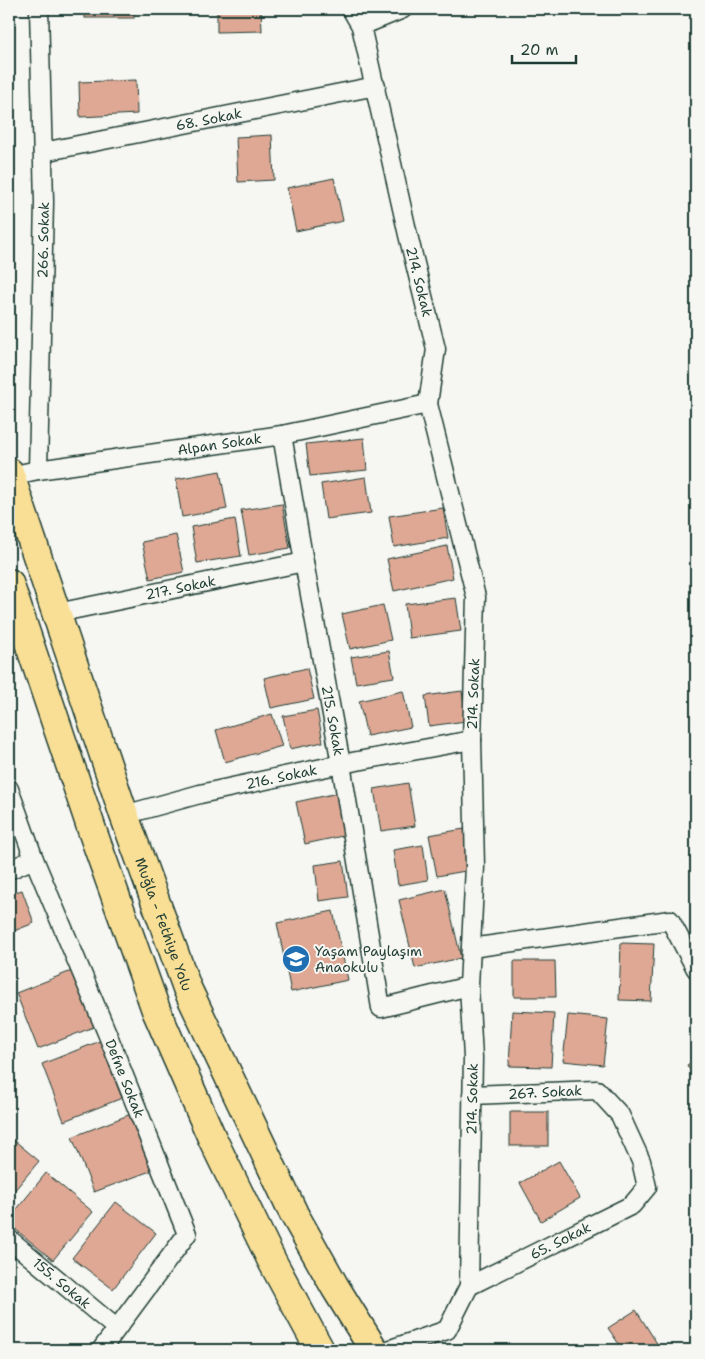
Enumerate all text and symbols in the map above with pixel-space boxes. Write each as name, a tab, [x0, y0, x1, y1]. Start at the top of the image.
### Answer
scale bar	[512, 32, 576, 64]
text: 20 m	[520, 40, 559, 60]
street label: 68. Sokak	[174, 104, 243, 134]
street label: 266. Sokak	[33, 202, 53, 279]
street label: 214. Sokak	[402, 245, 437, 319]
street label: Alpan Sokak	[176, 429, 263, 459]
street label: 217. Sokak	[144, 572, 217, 604]
street label: 214. Sokak	[463, 658, 483, 730]
street label: 215. Sokak	[318, 684, 348, 757]
street label: 216. Sokak	[244, 760, 319, 793]
street label: Muğla - Fethiye Yolu	[131, 855, 196, 993]
place label: Yaşam Paylaşım Anaokulu	[315, 942, 422, 976]
school or university icon: Yaşam Paylaşım Anaokulu	[281, 944, 311, 974]
street label: Defne Sokak	[101, 1037, 149, 1120]
street label: 214. Sokak	[462, 1063, 482, 1135]
street label: 267. Sokak	[507, 1081, 583, 1103]
street label: 65. Sokak	[527, 1218, 594, 1263]
street label: 155. Sokak	[29, 1254, 95, 1313]

